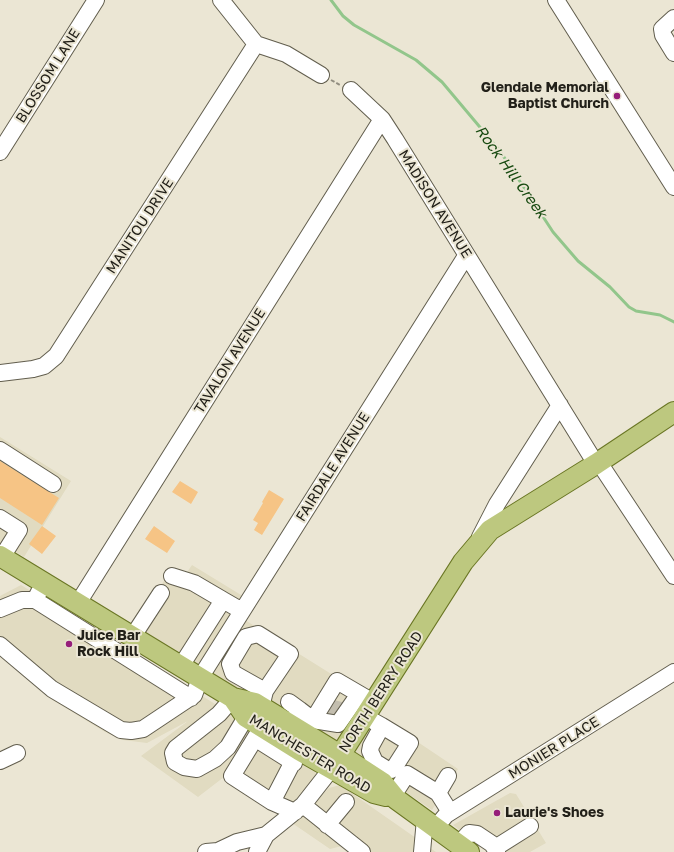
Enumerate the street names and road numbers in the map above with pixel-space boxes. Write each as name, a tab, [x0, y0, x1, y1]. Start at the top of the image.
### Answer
street label: BLOSSOM LANE	[12, 26, 84, 126]
street label: MADISON AVENUE	[395, 147, 475, 261]
street label: MANITOU DRIVE	[103, 175, 177, 277]
street label: TAVALON AVENUE	[191, 305, 269, 417]
street label: FAIRDALE AVENUE	[293, 409, 373, 525]
street label: NORTH BERRY ROAD	[336, 628, 426, 756]
street label: MANCHESTER ROAD	[246, 711, 374, 797]
street label: MONIER PLACE	[506, 713, 602, 783]

